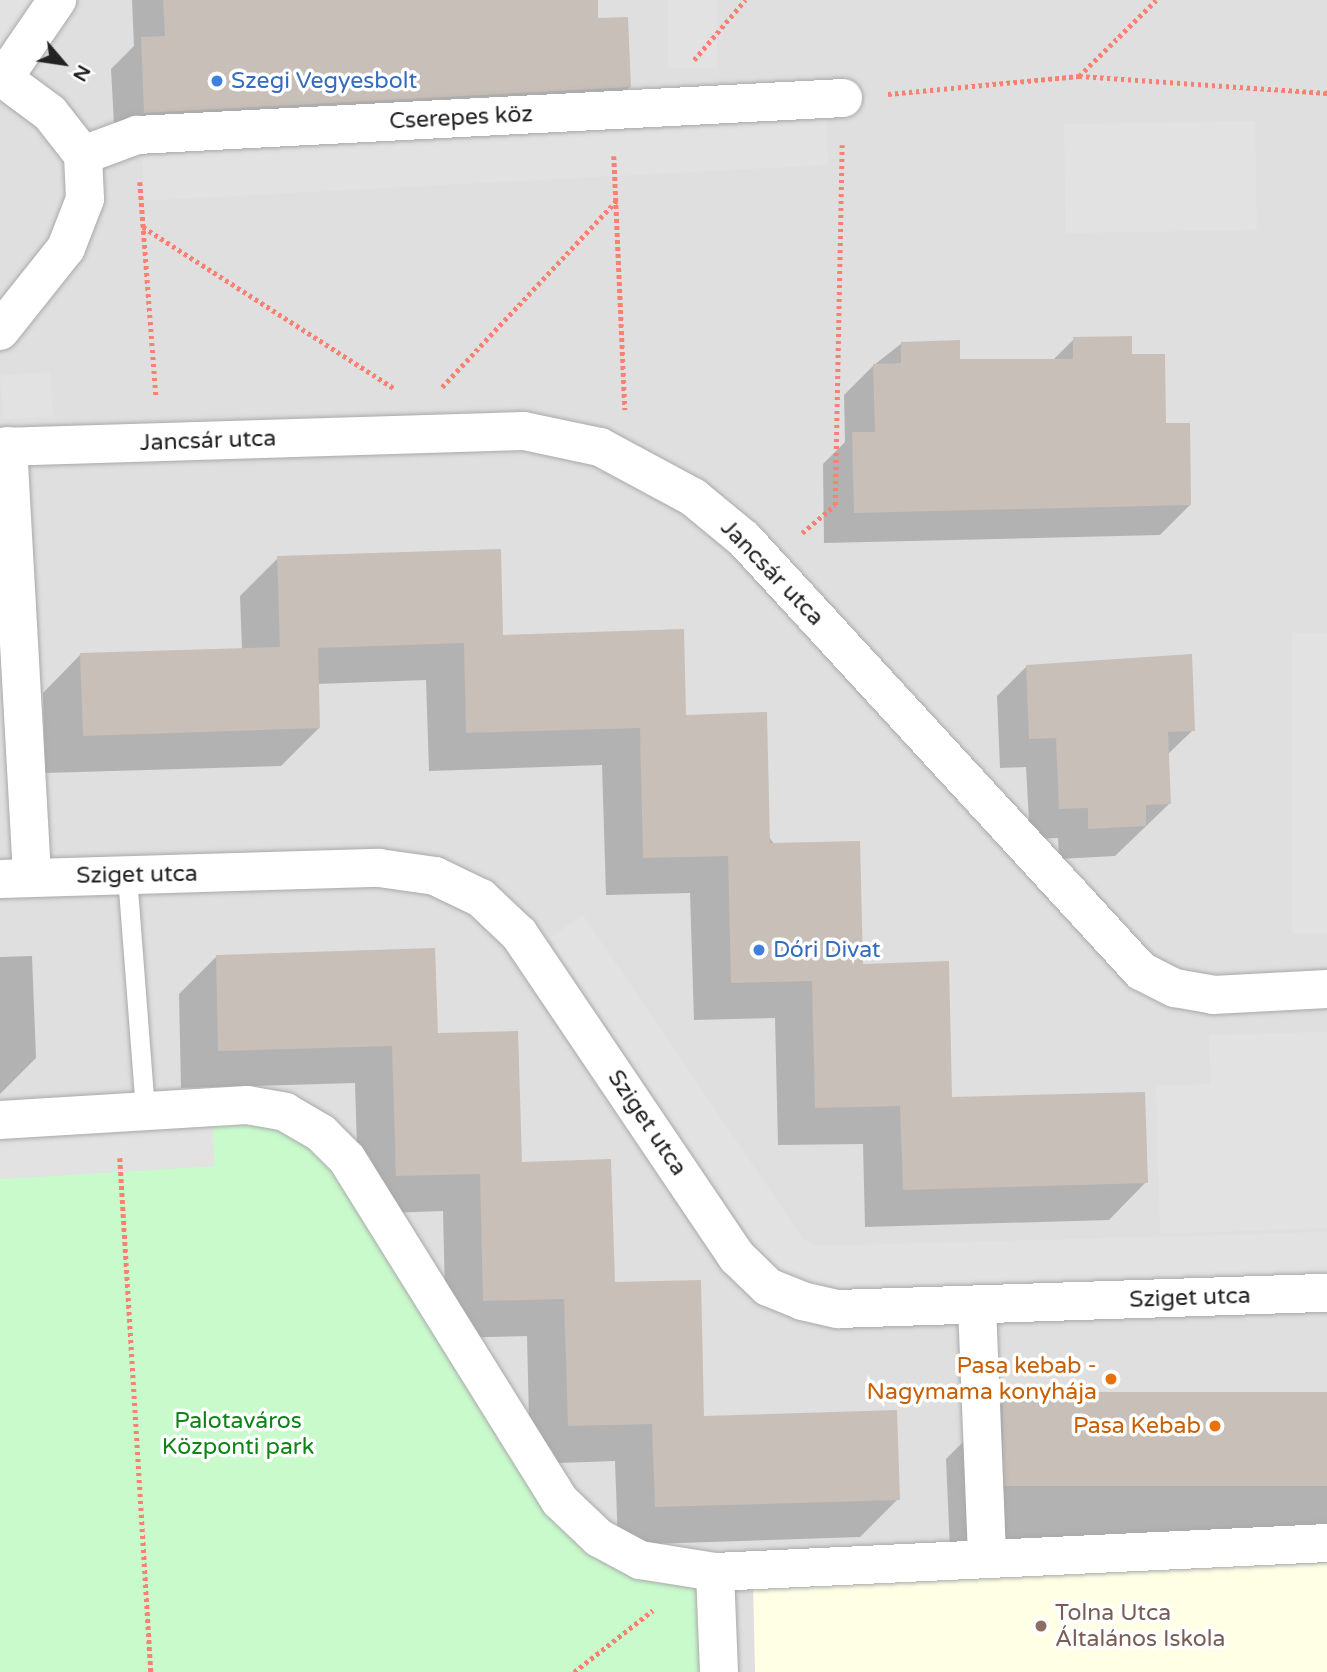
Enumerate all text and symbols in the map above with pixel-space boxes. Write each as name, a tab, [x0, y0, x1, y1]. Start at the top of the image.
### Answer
north arrow	[28, 28, 98, 98]
text: N	[68, 61, 95, 85]
place label: Szegi Vegyesbolt	[231, 67, 417, 95]
marker: Szegi Vegyesbolt	[209, 73, 225, 89]
street label: Cserepes köz	[389, 100, 533, 136]
street label: Jancsár utca	[139, 425, 277, 457]
street label: Jancsár utca	[715, 514, 829, 632]
street label: Sziget utca	[76, 860, 198, 890]
place label: Dóri Divat	[773, 936, 881, 964]
marker: Dóri Divat	[751, 942, 767, 958]
street label: Sziget utca	[602, 1065, 692, 1181]
street label: Sziget utca	[1129, 1282, 1251, 1314]
place label: Pasa kebab - Nagymama konyhája	[867, 1352, 1097, 1406]
marker: Pasa kebab - Nagymama konyhája	[1103, 1371, 1119, 1387]
park label: Palotaváros Központi park	[162, 1407, 314, 1461]
place label: Pasa Kebab	[1073, 1412, 1201, 1440]
marker: Pasa Kebab	[1207, 1418, 1223, 1434]
place label: Tolna Utca Általános Iskola	[1055, 1599, 1225, 1653]
marker: Tolna Utca Általános Iskola	[1033, 1618, 1049, 1634]

